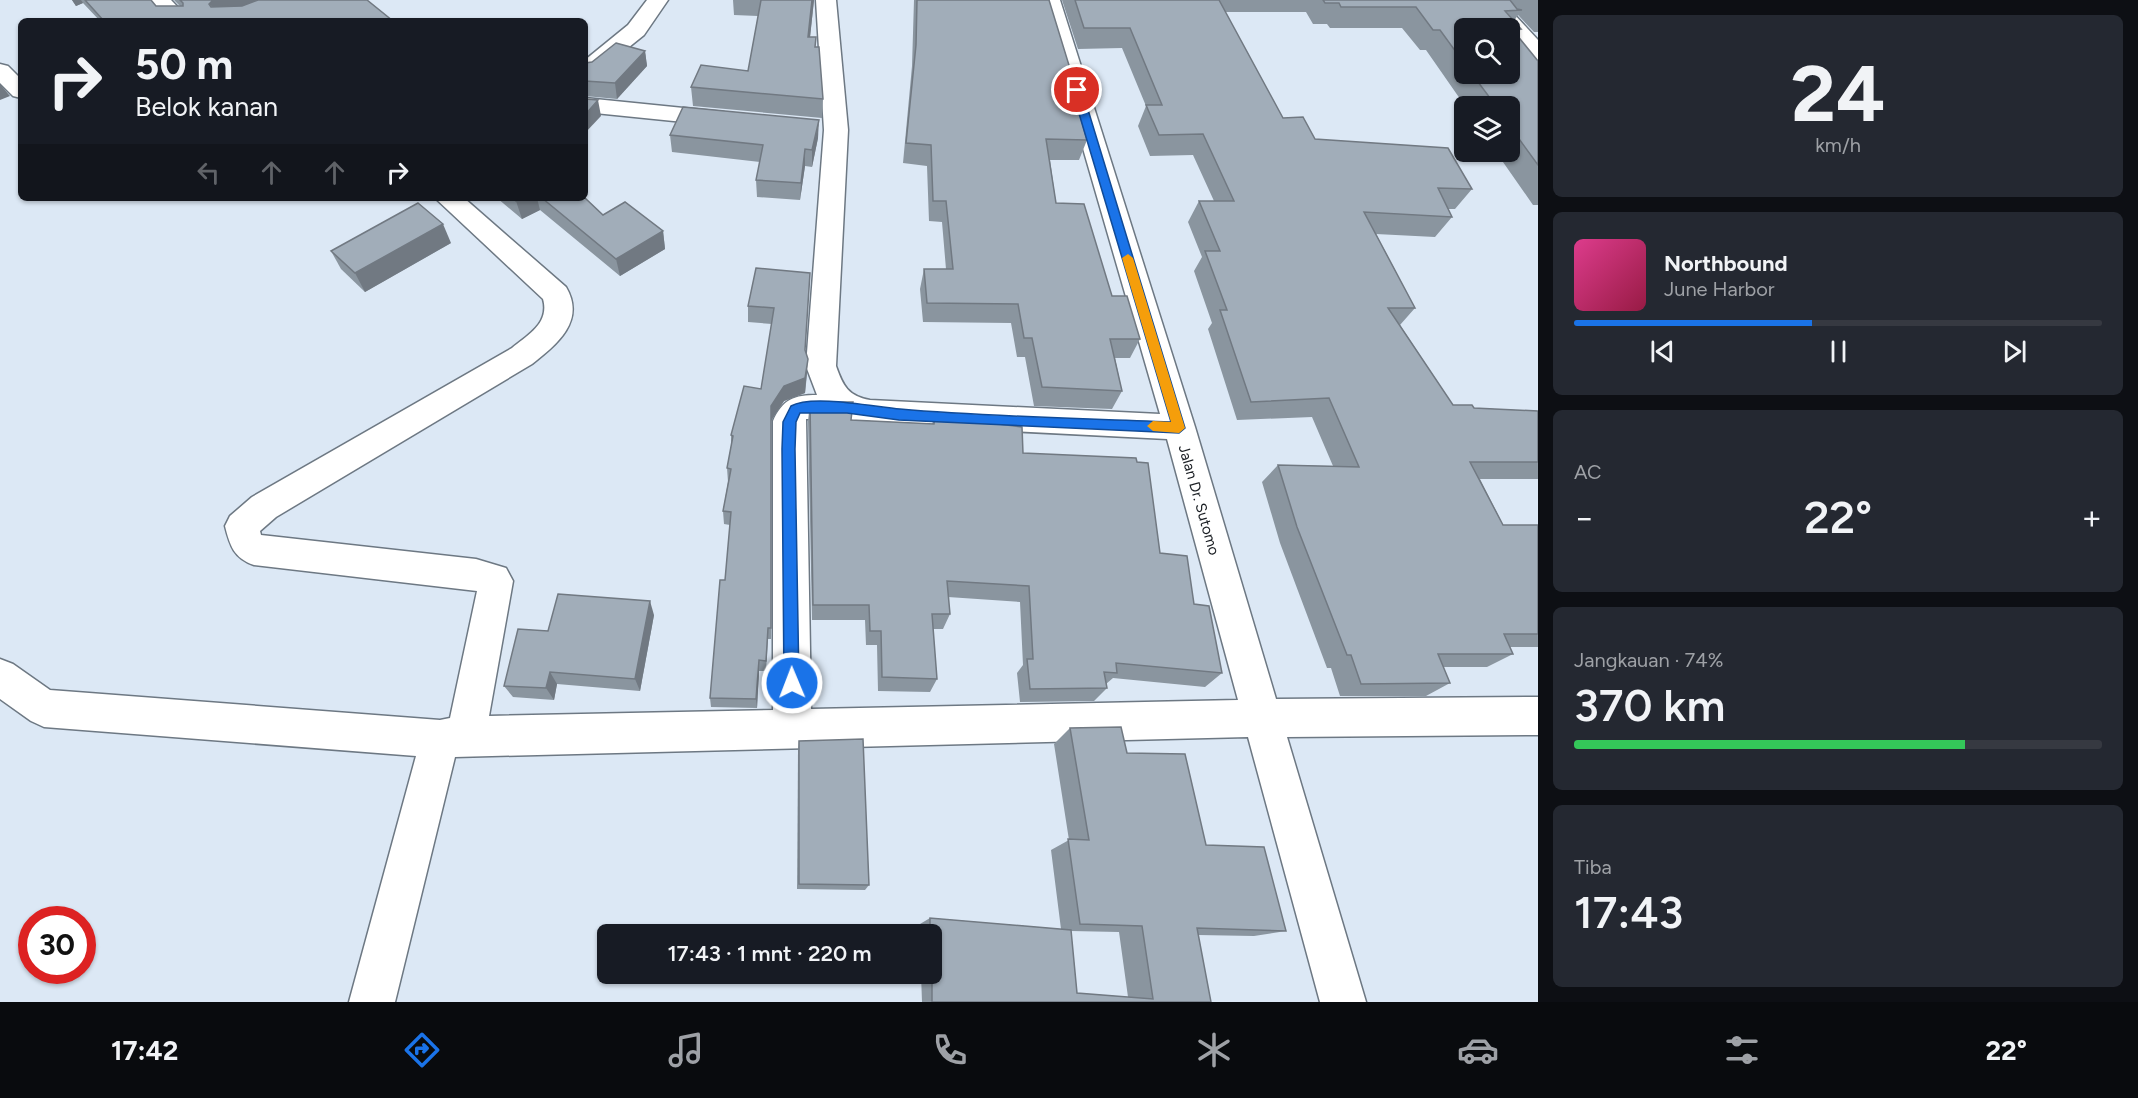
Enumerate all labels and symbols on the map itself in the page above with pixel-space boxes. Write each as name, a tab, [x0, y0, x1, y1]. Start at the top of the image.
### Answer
pin	[1051, 64, 1102, 115]
street label: Jalan Dr. Sutomo	[1175, 443, 1223, 558]
position arrow	[760, 651, 824, 715]
speed limit sign: 30	[18, 906, 96, 984]

